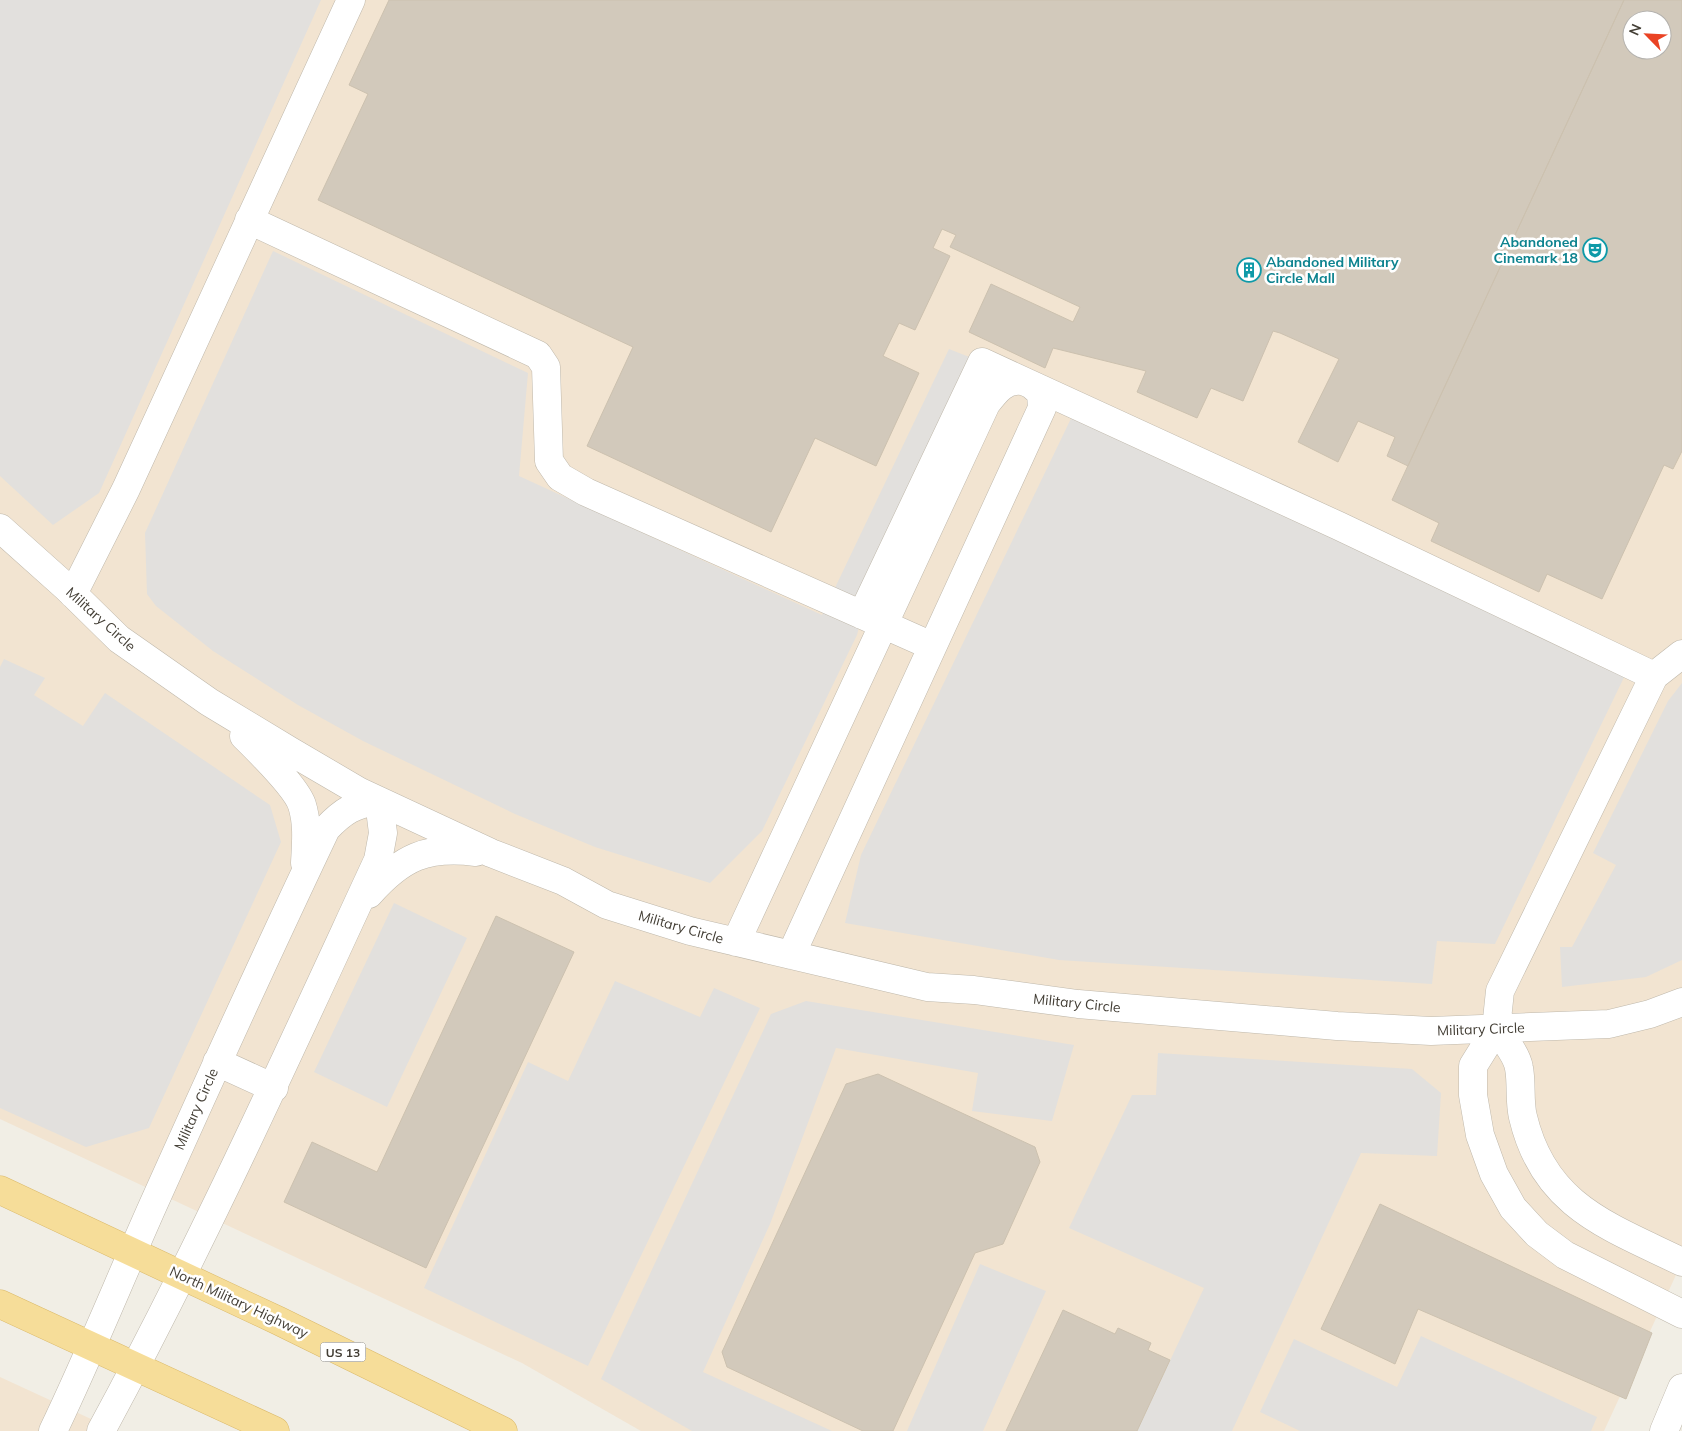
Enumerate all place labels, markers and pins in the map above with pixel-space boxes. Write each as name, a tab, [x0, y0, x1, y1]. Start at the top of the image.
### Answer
place label: Abandoned Cinemark 18	[1494, 233, 1578, 267]
theatre icon: Abandoned Cinemark 18	[1582, 237, 1608, 263]
place label: Abandoned Military Circle Mall	[1266, 253, 1399, 287]
building icon: Abandoned Military Circle Mall	[1236, 257, 1262, 283]

